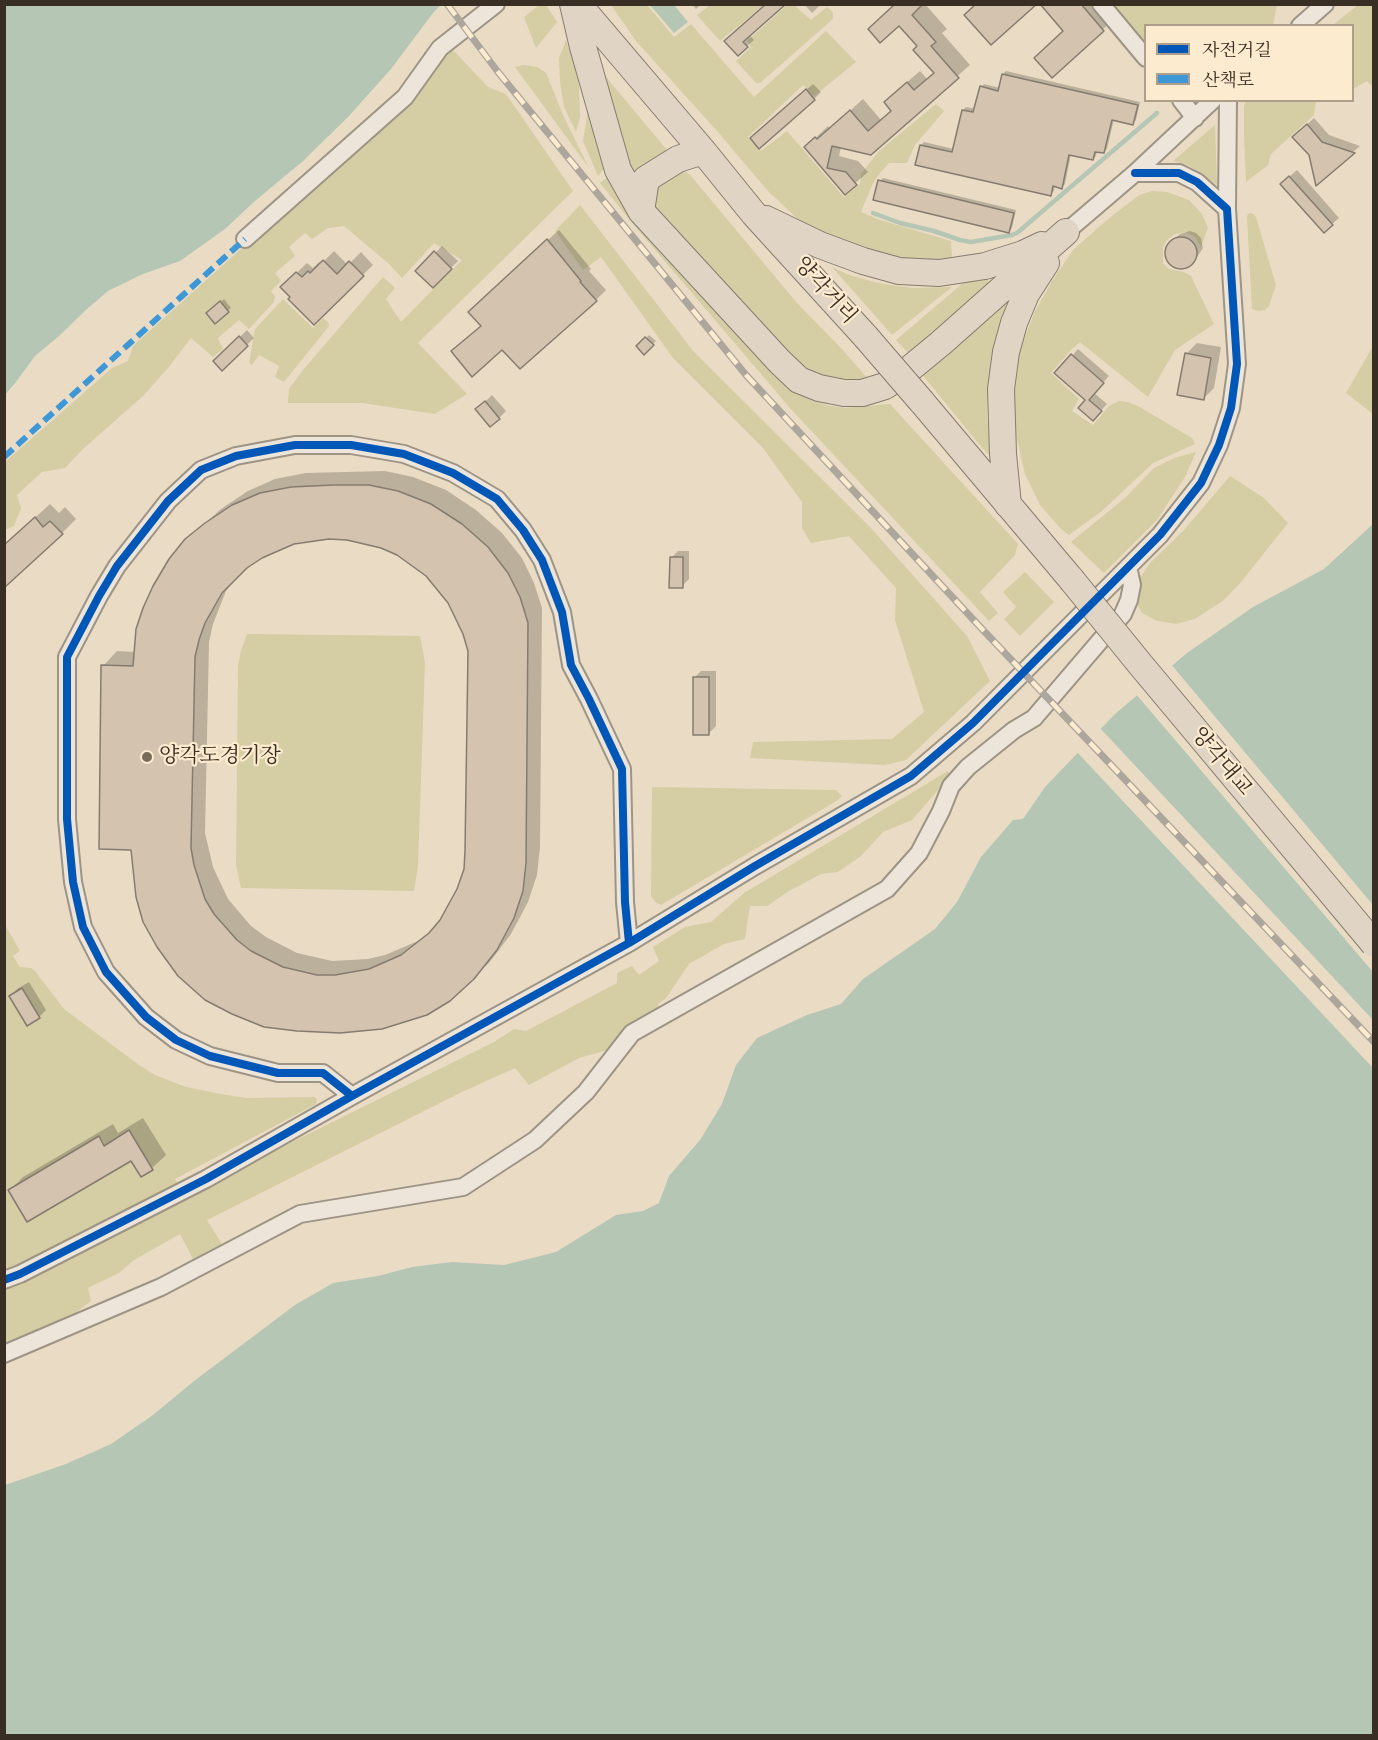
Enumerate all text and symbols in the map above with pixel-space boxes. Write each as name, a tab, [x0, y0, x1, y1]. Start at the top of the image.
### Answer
legend	[1144, 24, 1354, 102]
text: 자전거길	[1202, 36, 1272, 63]
text: 산책로	[1202, 66, 1254, 93]
street label: 양각거리	[788, 252, 862, 330]
street label: 양각대교	[1185, 723, 1257, 801]
place label: 양각도경기장	[159, 744, 281, 770]
marker: 양각도경기장	[140, 750, 154, 764]

